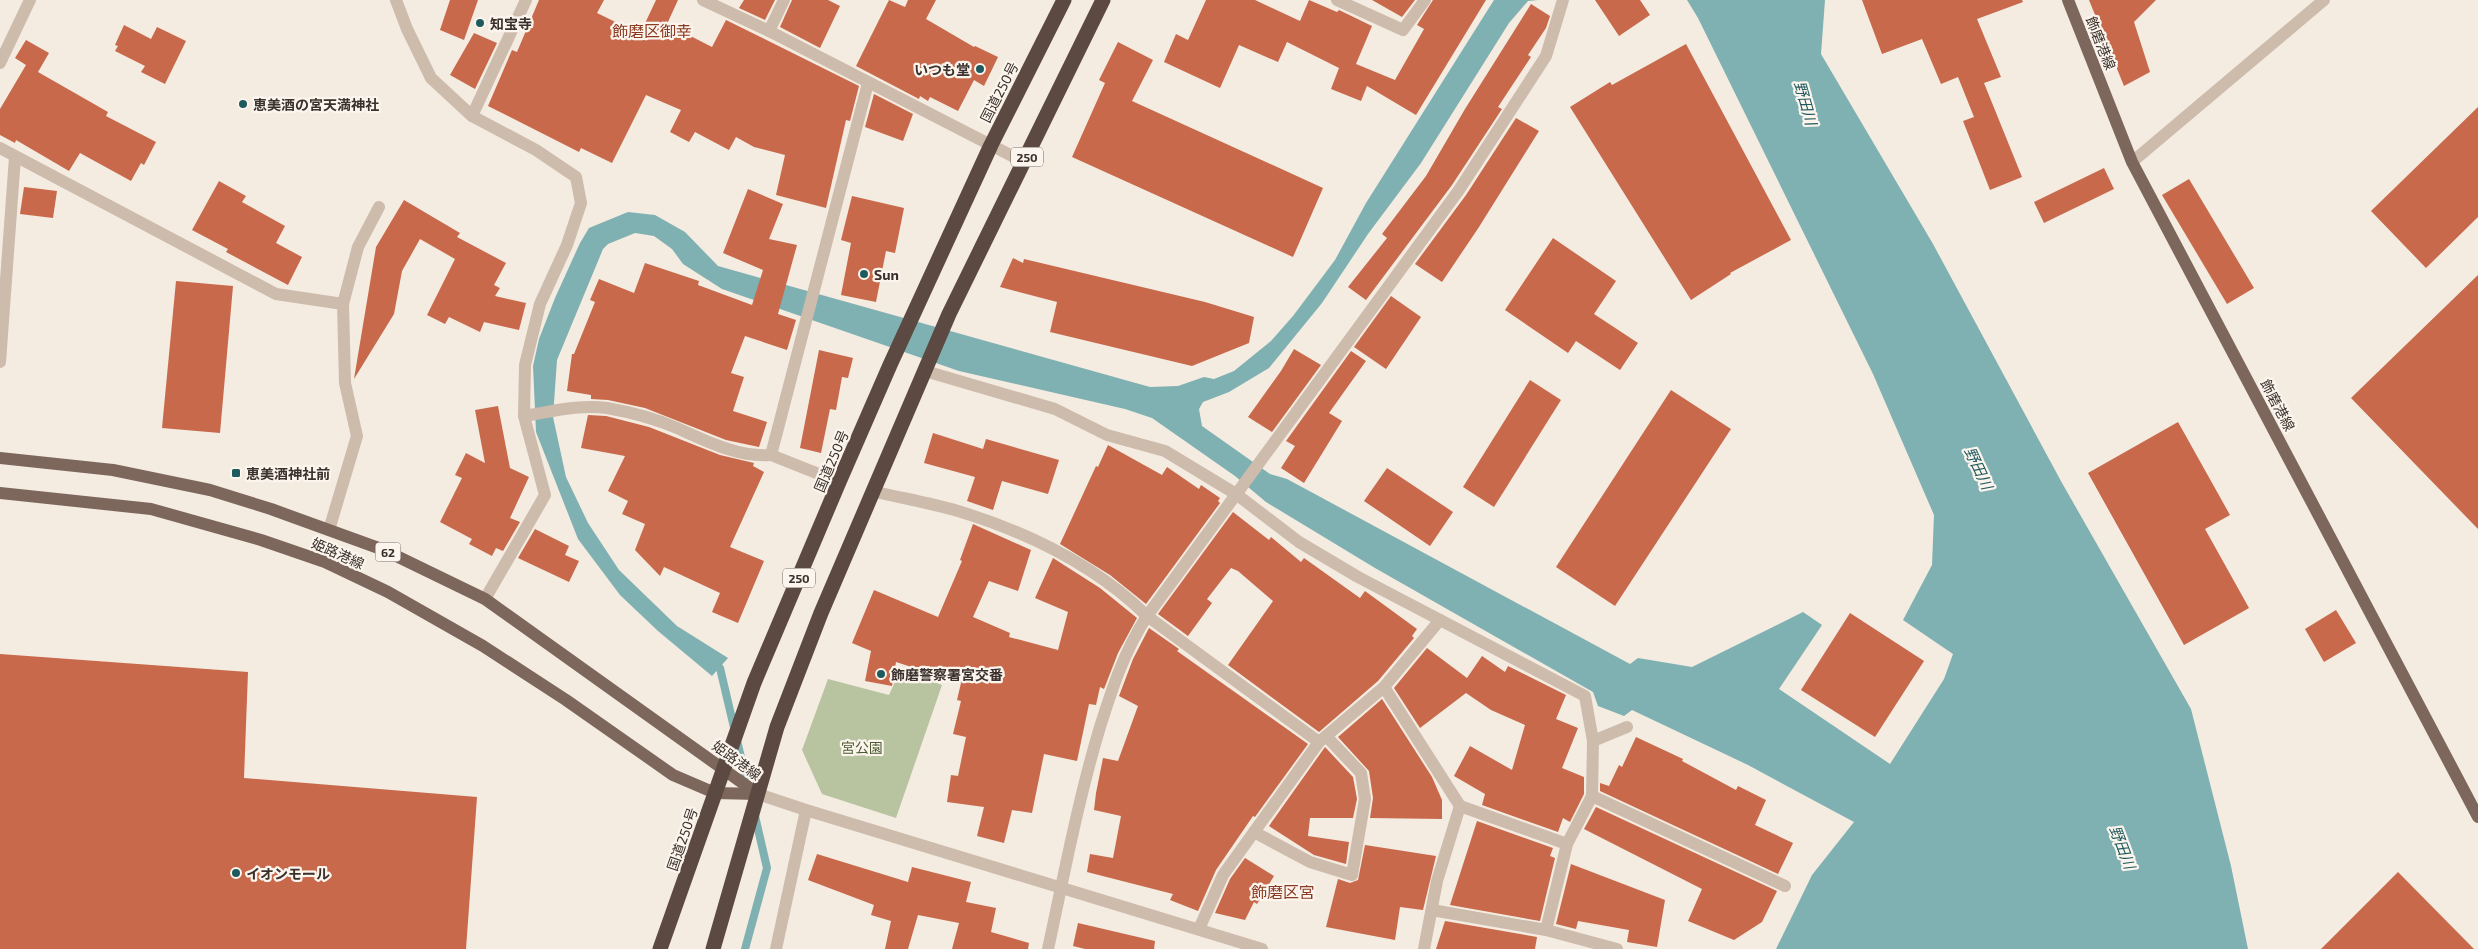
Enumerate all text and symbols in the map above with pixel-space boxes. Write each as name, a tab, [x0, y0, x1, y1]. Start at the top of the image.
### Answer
street label: 飾磨港線	[2083, 14, 2119, 72]
place label: 知宝寺	[490, 15, 532, 32]
marker: 知宝寺	[474, 17, 486, 29]
district label: 飾磨区御幸	[612, 21, 692, 40]
street label: 国道250号	[976, 59, 1022, 125]
place label: いつも堂	[914, 61, 970, 78]
marker: いつも堂	[974, 63, 986, 75]
water label: 野田川	[1791, 79, 1821, 129]
place label: 恵美酒の宮天満神社	[253, 96, 379, 113]
marker: 恵美酒の宮天満神社	[237, 98, 249, 110]
road number: 250	[1011, 148, 1043, 166]
place label: Sun	[874, 266, 899, 283]
marker: Sun	[858, 268, 870, 280]
street label: 飾磨港線	[2257, 376, 2299, 434]
street label: 国道250号	[810, 427, 852, 495]
water label: 野田川	[1961, 444, 1998, 494]
place label: 恵美酒神社前	[246, 465, 330, 482]
marker: 恵美酒神社前	[230, 467, 242, 479]
street label: 姫路港線	[309, 534, 367, 572]
road number: 62	[376, 542, 400, 562]
road number: 250	[783, 568, 815, 588]
place label: 飾磨警察署宮交番	[891, 666, 1003, 683]
marker: 飾磨警察署宮交番	[875, 668, 887, 680]
street label: 姫路港線	[709, 737, 765, 783]
park label: 宮公園	[841, 739, 883, 756]
street label: 国道250号	[663, 805, 701, 873]
water label: 野田川	[2107, 823, 2140, 873]
place label: イオンモール	[246, 865, 330, 882]
marker: イオンモール	[230, 867, 242, 879]
district label: 飾磨区宮	[1251, 882, 1315, 901]

